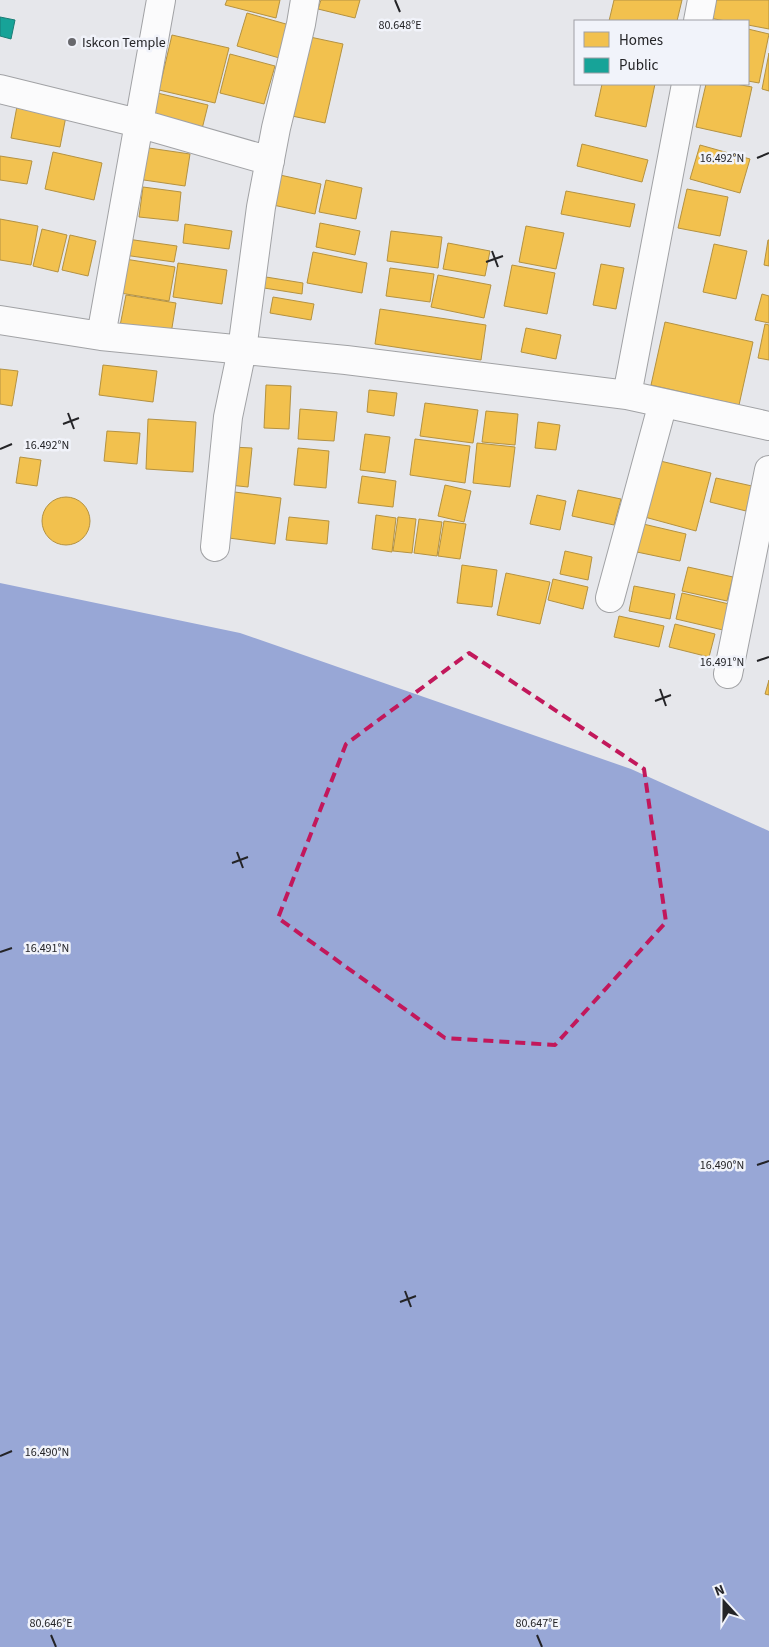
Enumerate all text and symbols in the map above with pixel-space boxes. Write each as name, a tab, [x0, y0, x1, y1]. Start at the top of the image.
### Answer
text: 80.648°E	[378, 17, 422, 34]
legend	[574, 20, 749, 85]
text: Homes	[619, 30, 663, 51]
place label: Iskcon Temple	[82, 33, 166, 53]
marker: Iskcon Temple	[66, 36, 78, 48]
text: Public	[619, 55, 658, 76]
text: 16.492°N	[700, 150, 744, 167]
text: 16.492°N	[25, 437, 69, 454]
text: 16.491°N	[700, 654, 744, 671]
text: 16.491°N	[25, 940, 69, 957]
text: 16.490°N	[700, 1157, 744, 1174]
text: 16.490°N	[25, 1444, 69, 1461]
north arrow	[699, 1577, 749, 1627]
text: N	[712, 1580, 728, 1602]
text: 80.646°E	[29, 1615, 73, 1632]
text: 80.647°E	[515, 1615, 559, 1632]

